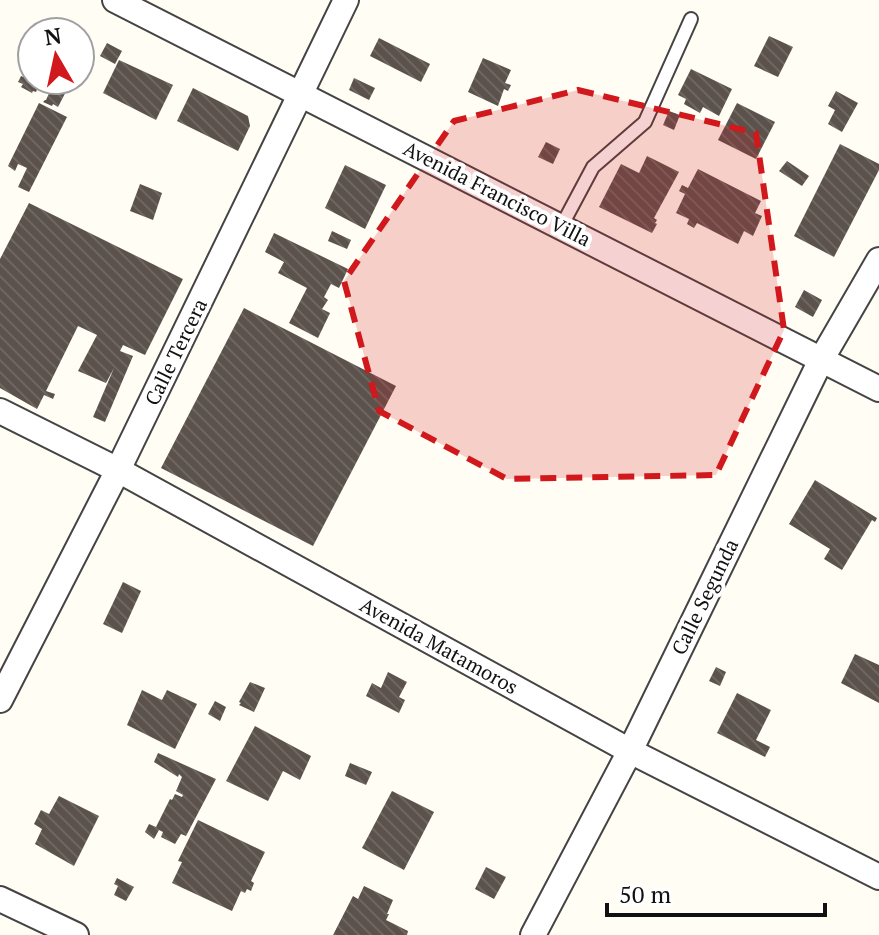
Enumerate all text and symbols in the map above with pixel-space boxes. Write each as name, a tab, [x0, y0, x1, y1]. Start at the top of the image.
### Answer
north arrow	[16, 16, 96, 96]
text: N	[42, 20, 64, 51]
street label: Avenida Francisco Villa	[399, 135, 595, 253]
street label: Calle Tercera	[138, 294, 213, 410]
street label: Calle Segunda	[665, 534, 744, 659]
street label: Avenida Matamoros	[355, 591, 523, 700]
scale bar	[607, 867, 825, 917]
text: 50 m	[619, 878, 671, 910]

